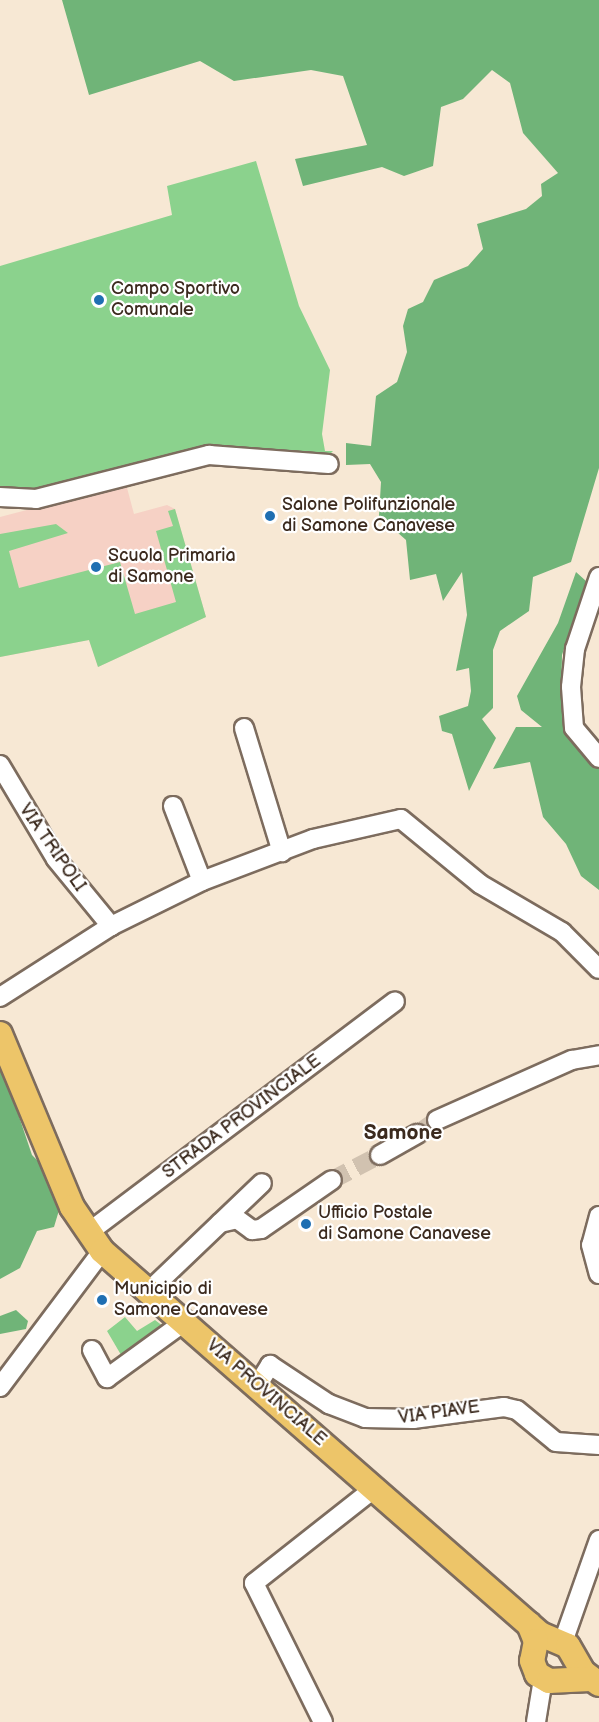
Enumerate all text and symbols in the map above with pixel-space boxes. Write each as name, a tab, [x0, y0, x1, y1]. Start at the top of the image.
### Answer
place label: Campo Sportivo Comunale	[111, 279, 240, 322]
marker: Campo Sportivo Comunale	[92, 293, 106, 307]
place label: Salone Polifunzionale di Samone Canavese	[282, 495, 455, 538]
marker: Salone Polifunzionale di Samone Canavese	[263, 509, 277, 523]
place label: Scuola Primaria di Samone	[108, 546, 236, 588]
marker: Scuola Primaria di Samone	[89, 560, 103, 574]
street label: VIA TRIPOLI	[14, 800, 90, 896]
street label: STRADA PROVINCIALE	[158, 1050, 326, 1184]
district label: Samone	[364, 1120, 442, 1146]
place label: Ufficio Postale di Samone Canavese	[318, 1203, 491, 1246]
marker: Ufficio Postale di Samone Canavese	[299, 1217, 313, 1231]
place label: Municipio di Samone Canavese	[114, 1279, 268, 1322]
marker: Municipio di Samone Canavese	[95, 1293, 109, 1307]
street label: VIA PROVINCIALE	[202, 1335, 330, 1451]
street label: VIA PIAVE	[397, 1397, 481, 1429]

